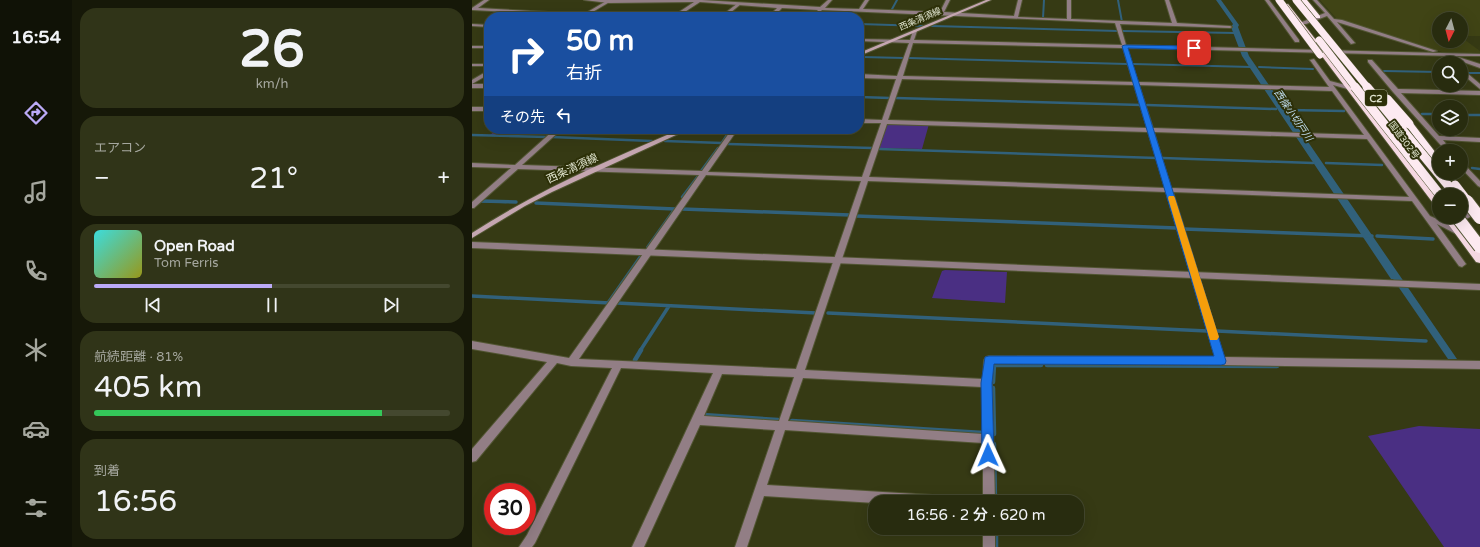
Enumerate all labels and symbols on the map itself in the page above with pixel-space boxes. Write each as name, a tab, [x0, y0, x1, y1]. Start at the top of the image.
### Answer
street label: 西条清須線	[897, 5, 944, 33]
north arrow	[1432, 12, 1468, 48]
pin	[1177, 31, 1211, 65]
water label: 西條小切戸川	[1271, 87, 1315, 145]
road number: C2	[1365, 90, 1387, 106]
street label: 国道302号	[1386, 119, 1421, 161]
street label: 西条清須線	[545, 151, 600, 186]
position arrow	[967, 434, 1009, 476]
speed limit sign: 30	[484, 483, 536, 535]

